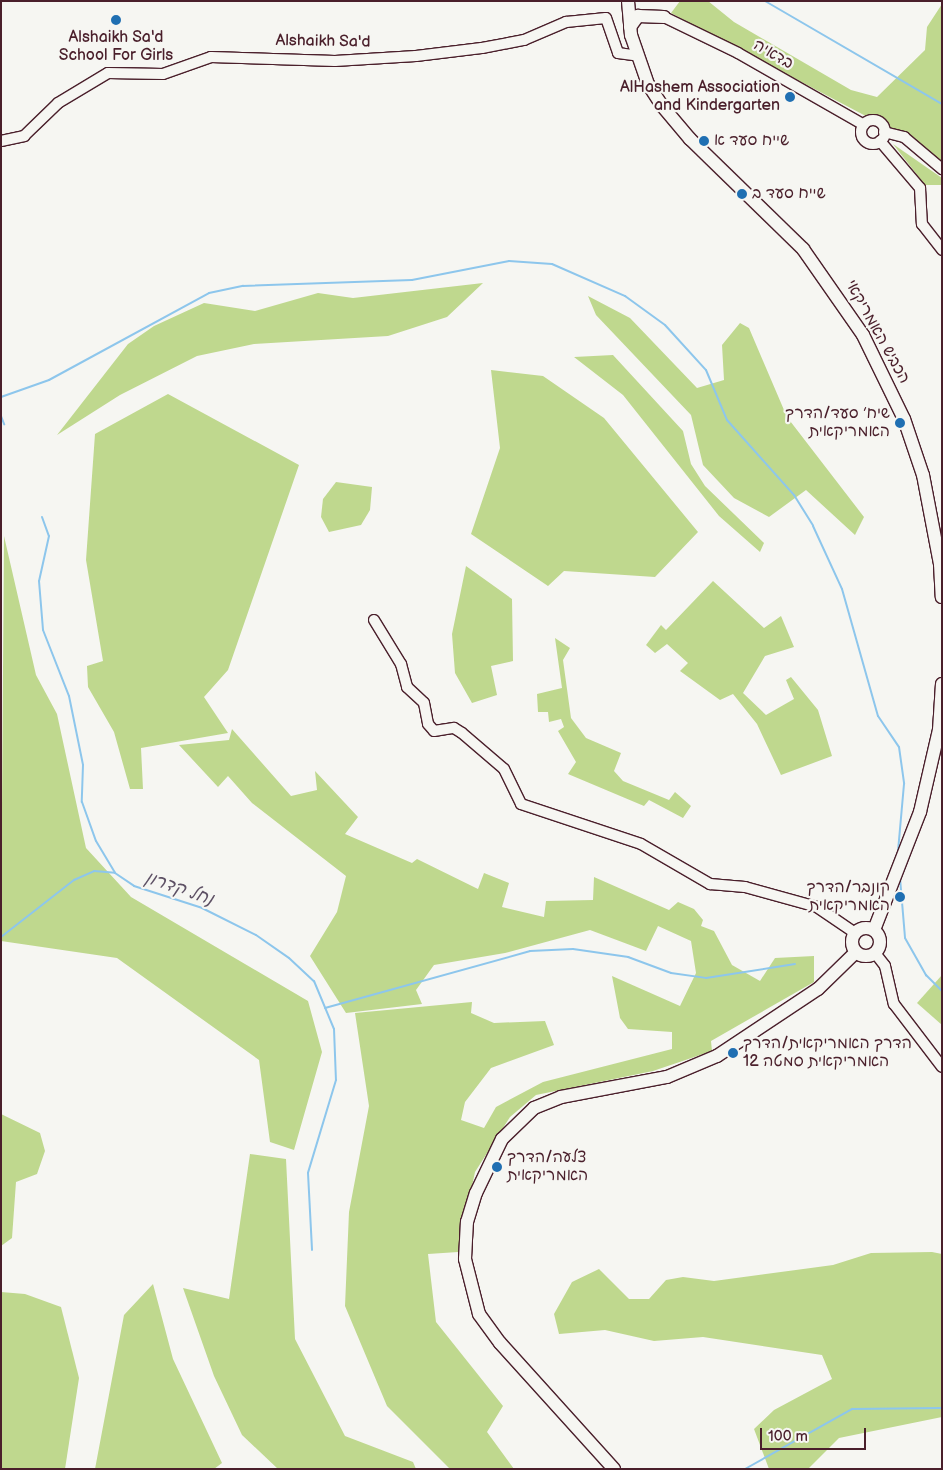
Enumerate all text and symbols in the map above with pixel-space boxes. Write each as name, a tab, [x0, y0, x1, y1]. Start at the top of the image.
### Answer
marker: Alshaikh Sa'd School For Girls	[110, 14, 122, 26]
place label: Alshaikh Sa'd School For Girls	[59, 28, 173, 66]
street label: Alshaikh Sa'd	[275, 32, 371, 52]
street label: בדאיה	[750, 36, 796, 74]
place label: AlHashem Association and Kindergarten	[620, 78, 780, 116]
marker: AlHashem Association and Kindergarten	[784, 91, 796, 103]
place label: שייח סעד א	[714, 131, 789, 151]
marker: שייח סעד א	[698, 135, 710, 147]
place label: שייח סעד ב	[752, 184, 826, 204]
marker: שייח סעד ב	[736, 188, 748, 200]
street label: הכביש האמריקאי	[841, 277, 913, 387]
place label: שיח׳ סעד/הדרך האמריקאית	[785, 404, 890, 442]
marker: שיח׳ סעד/הדרך האמריקאית	[894, 417, 906, 429]
water label: נחל קדרון	[142, 867, 216, 911]
place label: קונבר/הדרך האמריקאית	[807, 878, 890, 916]
marker: קונבר/הדרך האמריקאית	[894, 891, 906, 903]
place label: הדרך האמריקאית/הדרך האמריקאית סמטה 12	[743, 1034, 912, 1072]
marker: הדרך האמריקאית/הדרך האמריקאית סמטה 12	[727, 1047, 739, 1059]
place label: צלעה/הדרך האמריקאית	[507, 1148, 588, 1186]
marker: צלעה/הדרך האמריקאית	[491, 1161, 503, 1173]
scale bar	[763, 1418, 869, 1450]
text: 100 m	[768, 1427, 808, 1446]

